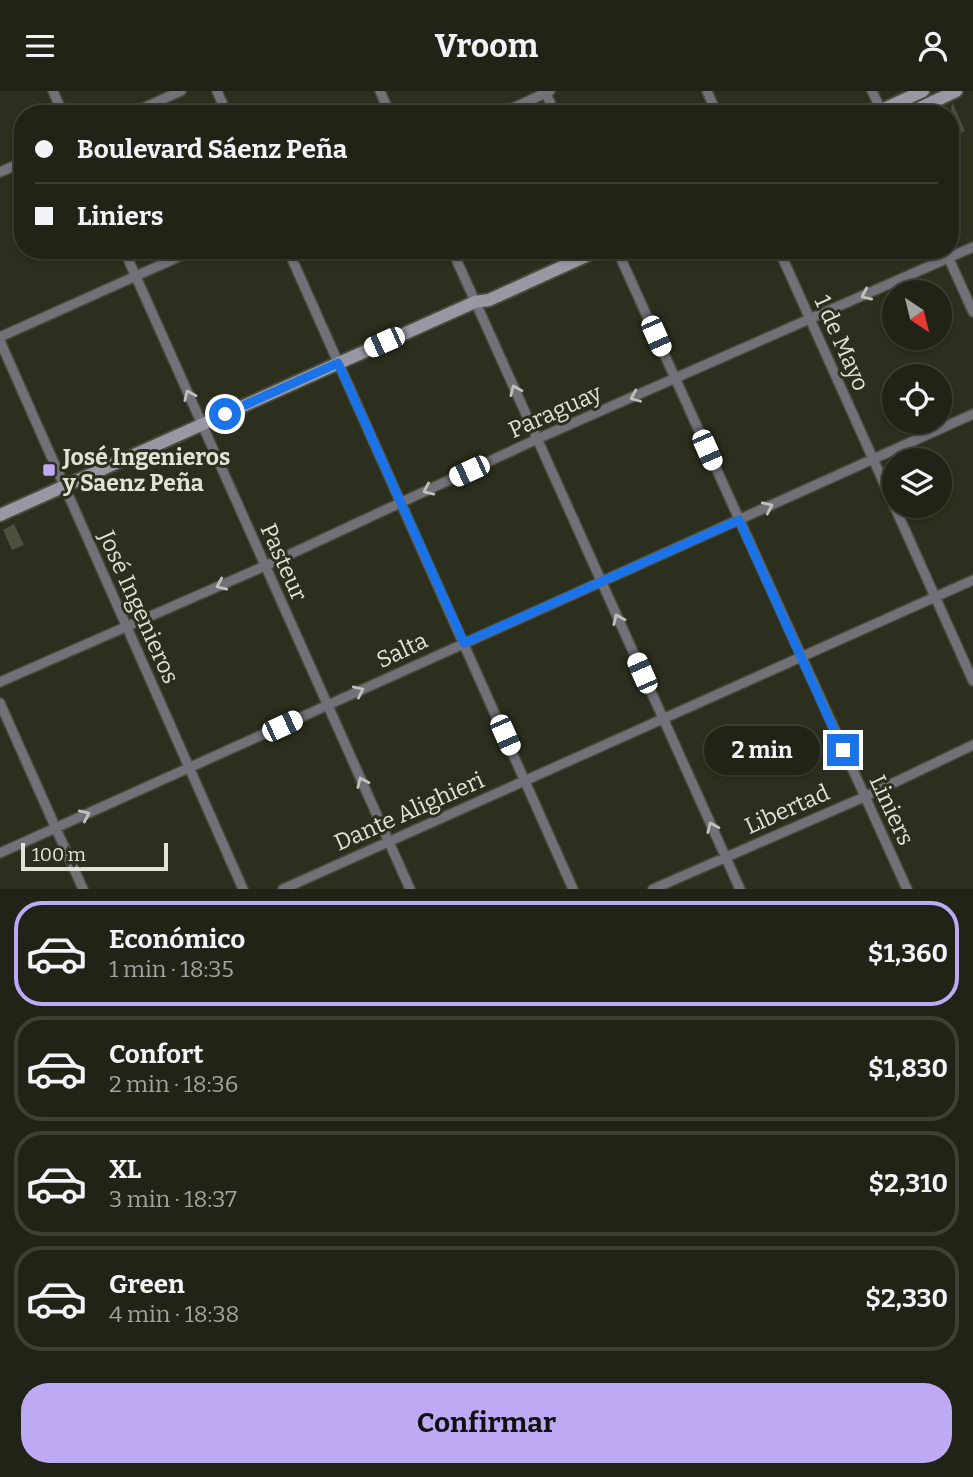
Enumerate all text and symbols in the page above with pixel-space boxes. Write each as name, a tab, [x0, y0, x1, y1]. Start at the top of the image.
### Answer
icon: menu	[21, 27, 59, 65]
text: Vroom	[435, 27, 538, 65]
icon: person	[914, 27, 952, 65]
text: Boulevard Sáenz Peña	[77, 134, 347, 165]
text: Liniers	[77, 201, 164, 232]
north arrow	[882, 280, 952, 350]
map controls	[882, 280, 952, 518]
one-way arrow	[861, 287, 873, 301]
street label: 1 de Mayo	[809, 291, 875, 395]
car	[638, 313, 675, 359]
car	[361, 324, 408, 360]
button: locate	[882, 364, 952, 434]
street label: Paraguay	[504, 378, 607, 444]
one-way arrow	[509, 385, 523, 397]
one-way arrow	[630, 388, 642, 402]
one-way arrow	[183, 390, 197, 403]
route start	[209, 398, 241, 430]
car	[689, 427, 726, 473]
place label: José Ingenieros y Saenz Peña	[61, 443, 230, 497]
button: layers	[882, 448, 952, 518]
car	[446, 453, 493, 489]
marker: José Ingenieros y Saenz Peña	[41, 462, 57, 478]
one-way arrow	[423, 482, 435, 496]
one-way arrow	[760, 501, 773, 515]
street label: Pasteur	[255, 519, 313, 605]
street label: José Ingenieros	[92, 525, 185, 688]
one-way arrow	[216, 577, 229, 591]
one-way arrow	[612, 614, 626, 627]
street label: Salta	[372, 626, 432, 674]
car	[624, 650, 661, 696]
one-way arrow	[352, 685, 364, 699]
car	[259, 708, 306, 744]
car	[487, 712, 524, 758]
callout: 2 min	[703, 725, 818, 775]
route end	[827, 734, 859, 766]
text: 2 min	[731, 736, 793, 764]
street label: Dante Alighieri	[330, 765, 488, 857]
street label: Liniers	[864, 771, 920, 849]
one-way arrow	[356, 777, 370, 789]
street label: Libertad	[740, 778, 834, 840]
one-way arrow	[77, 809, 90, 823]
one-way arrow	[706, 822, 720, 834]
scale bar	[21, 840, 168, 872]
text: 100 m	[32, 843, 86, 866]
icon: car	[25, 922, 88, 985]
text: Económico	[109, 924, 245, 955]
text: $1,360	[868, 938, 948, 969]
text: 1 min · 18:35	[109, 955, 234, 983]
icon: car	[25, 1037, 88, 1100]
text: Confort	[109, 1039, 204, 1070]
text: $1,830	[868, 1053, 948, 1084]
text: 2 min · 18:36	[109, 1070, 238, 1098]
icon: car	[25, 1152, 88, 1215]
text: XL	[109, 1154, 141, 1185]
text: $2,310	[869, 1168, 948, 1199]
text: 3 min · 18:37	[109, 1185, 237, 1213]
icon: car	[25, 1267, 88, 1330]
text: Green	[109, 1269, 185, 1300]
text: $2,330	[865, 1283, 948, 1314]
text: 4 min · 18:38	[109, 1300, 239, 1328]
button: Confirmar	[21, 1383, 952, 1463]

